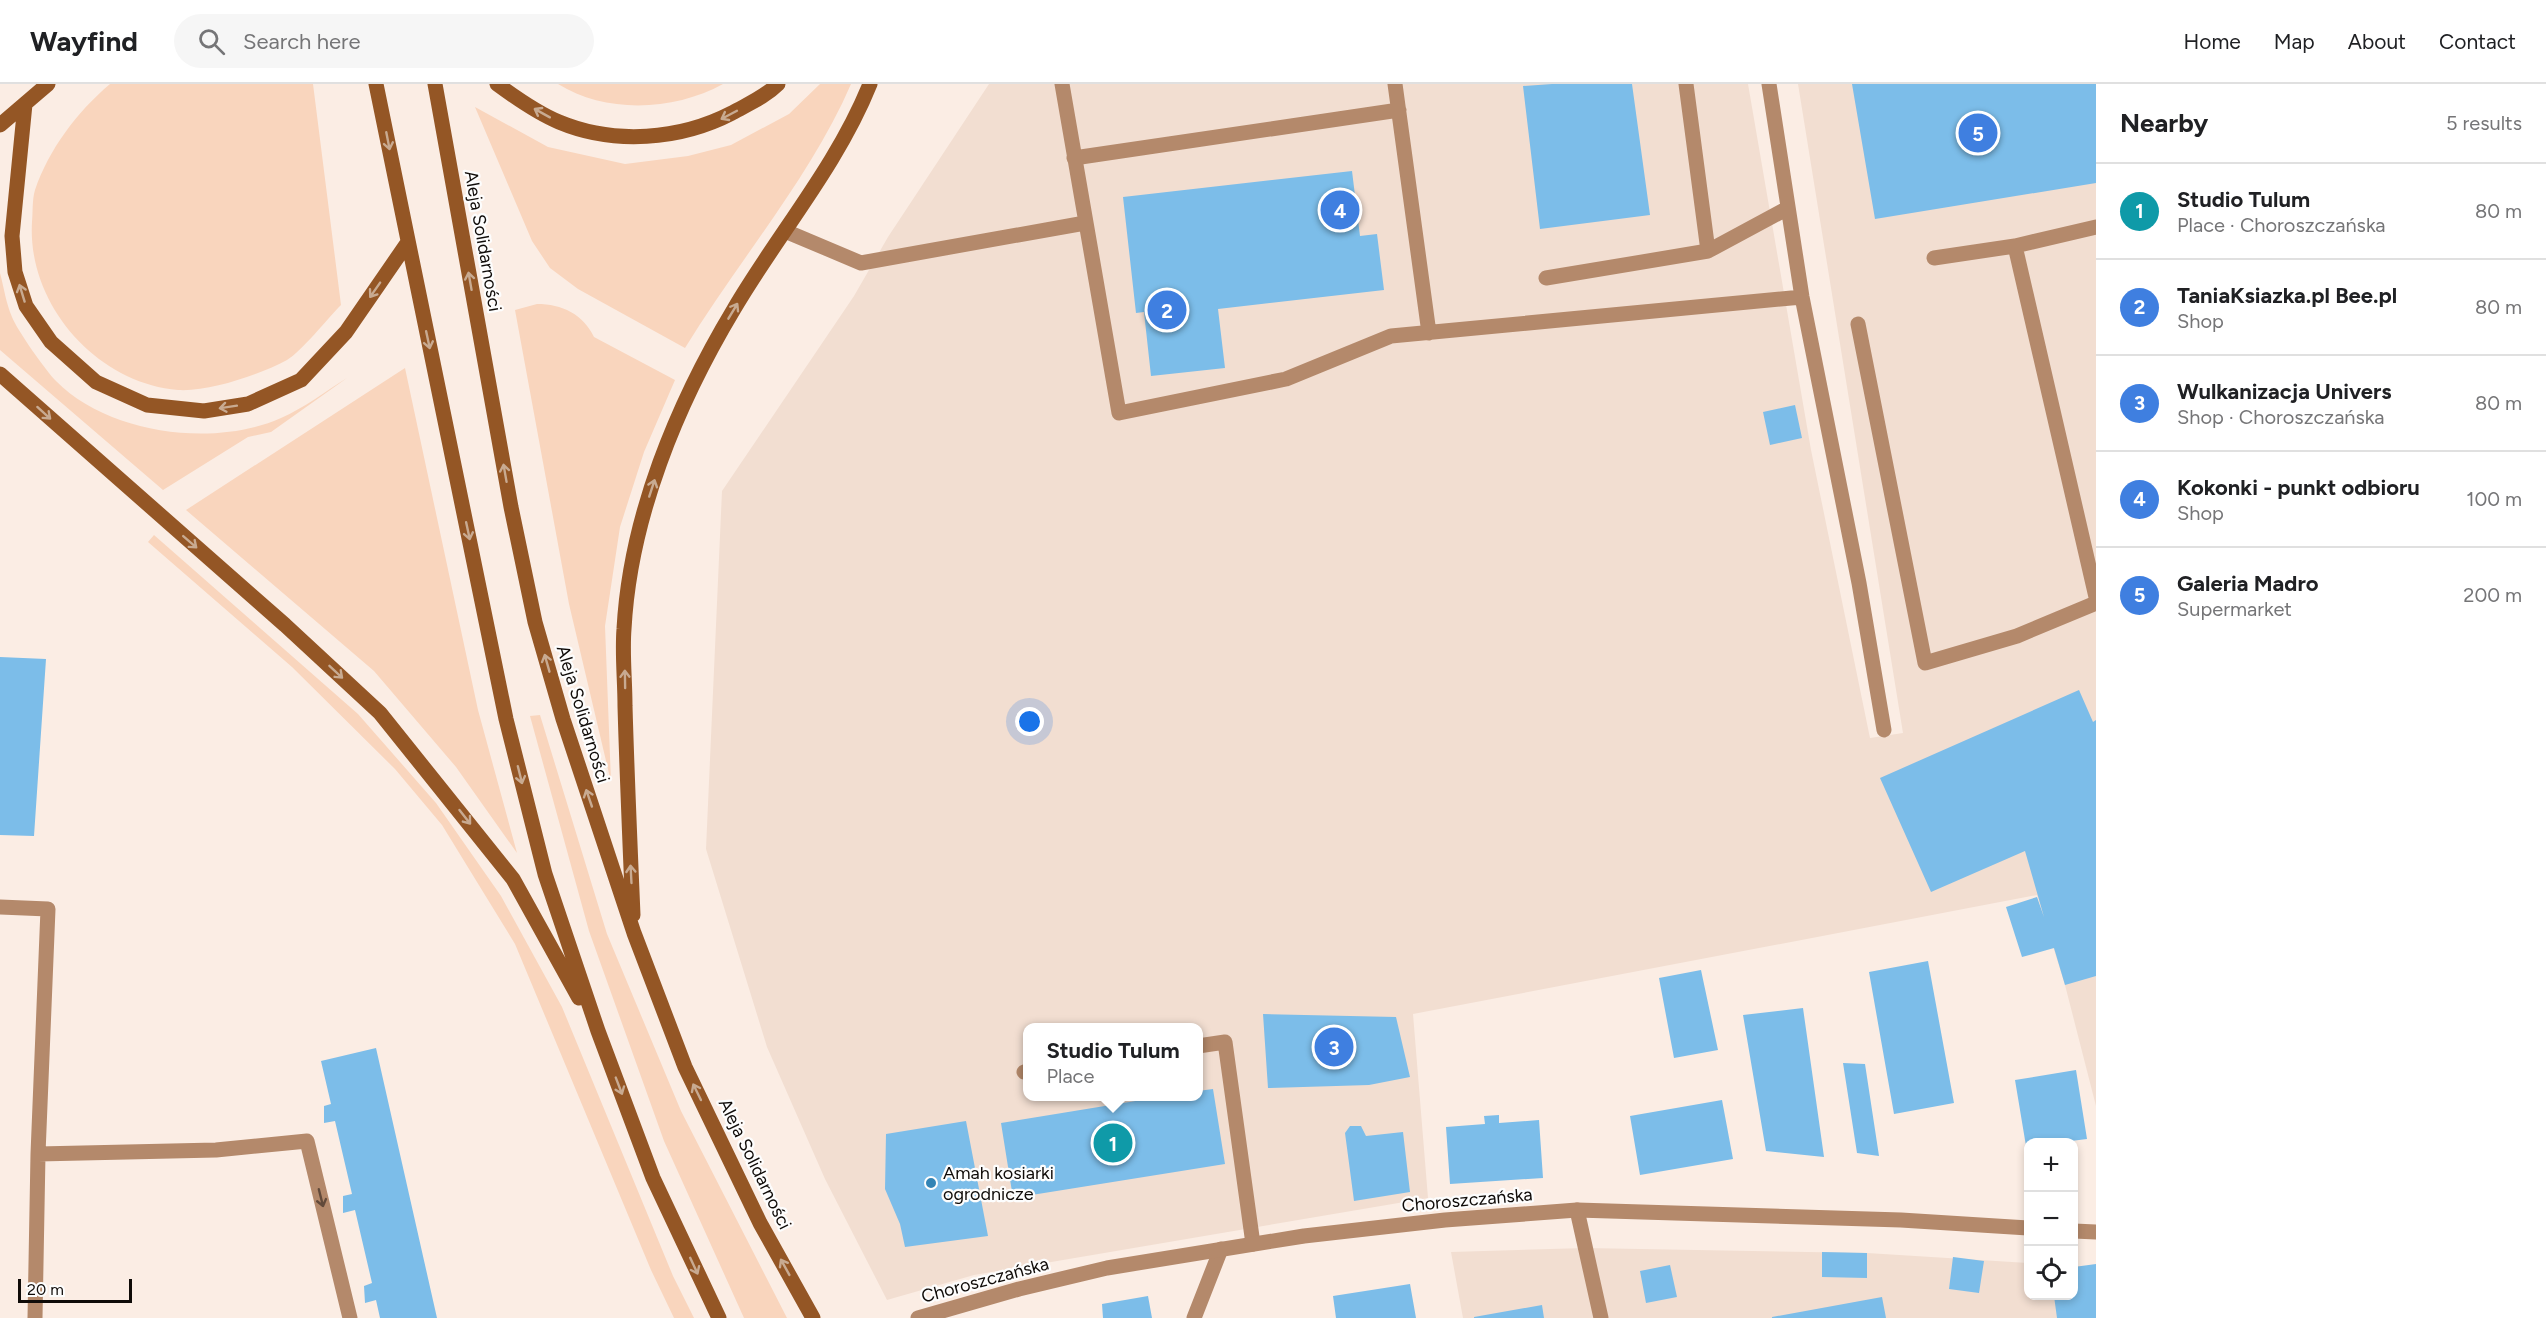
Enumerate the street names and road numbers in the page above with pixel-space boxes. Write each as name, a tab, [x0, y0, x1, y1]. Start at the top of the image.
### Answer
street label: Aleja Solidarności	[460, 169, 506, 313]
street label: Aleja Solidarności	[552, 643, 614, 785]
street label: Aleja Solidarności	[714, 1095, 796, 1233]
street label: Choroszczańska	[1401, 1183, 1533, 1217]
street label: Choroszczańska	[919, 1252, 1051, 1308]

